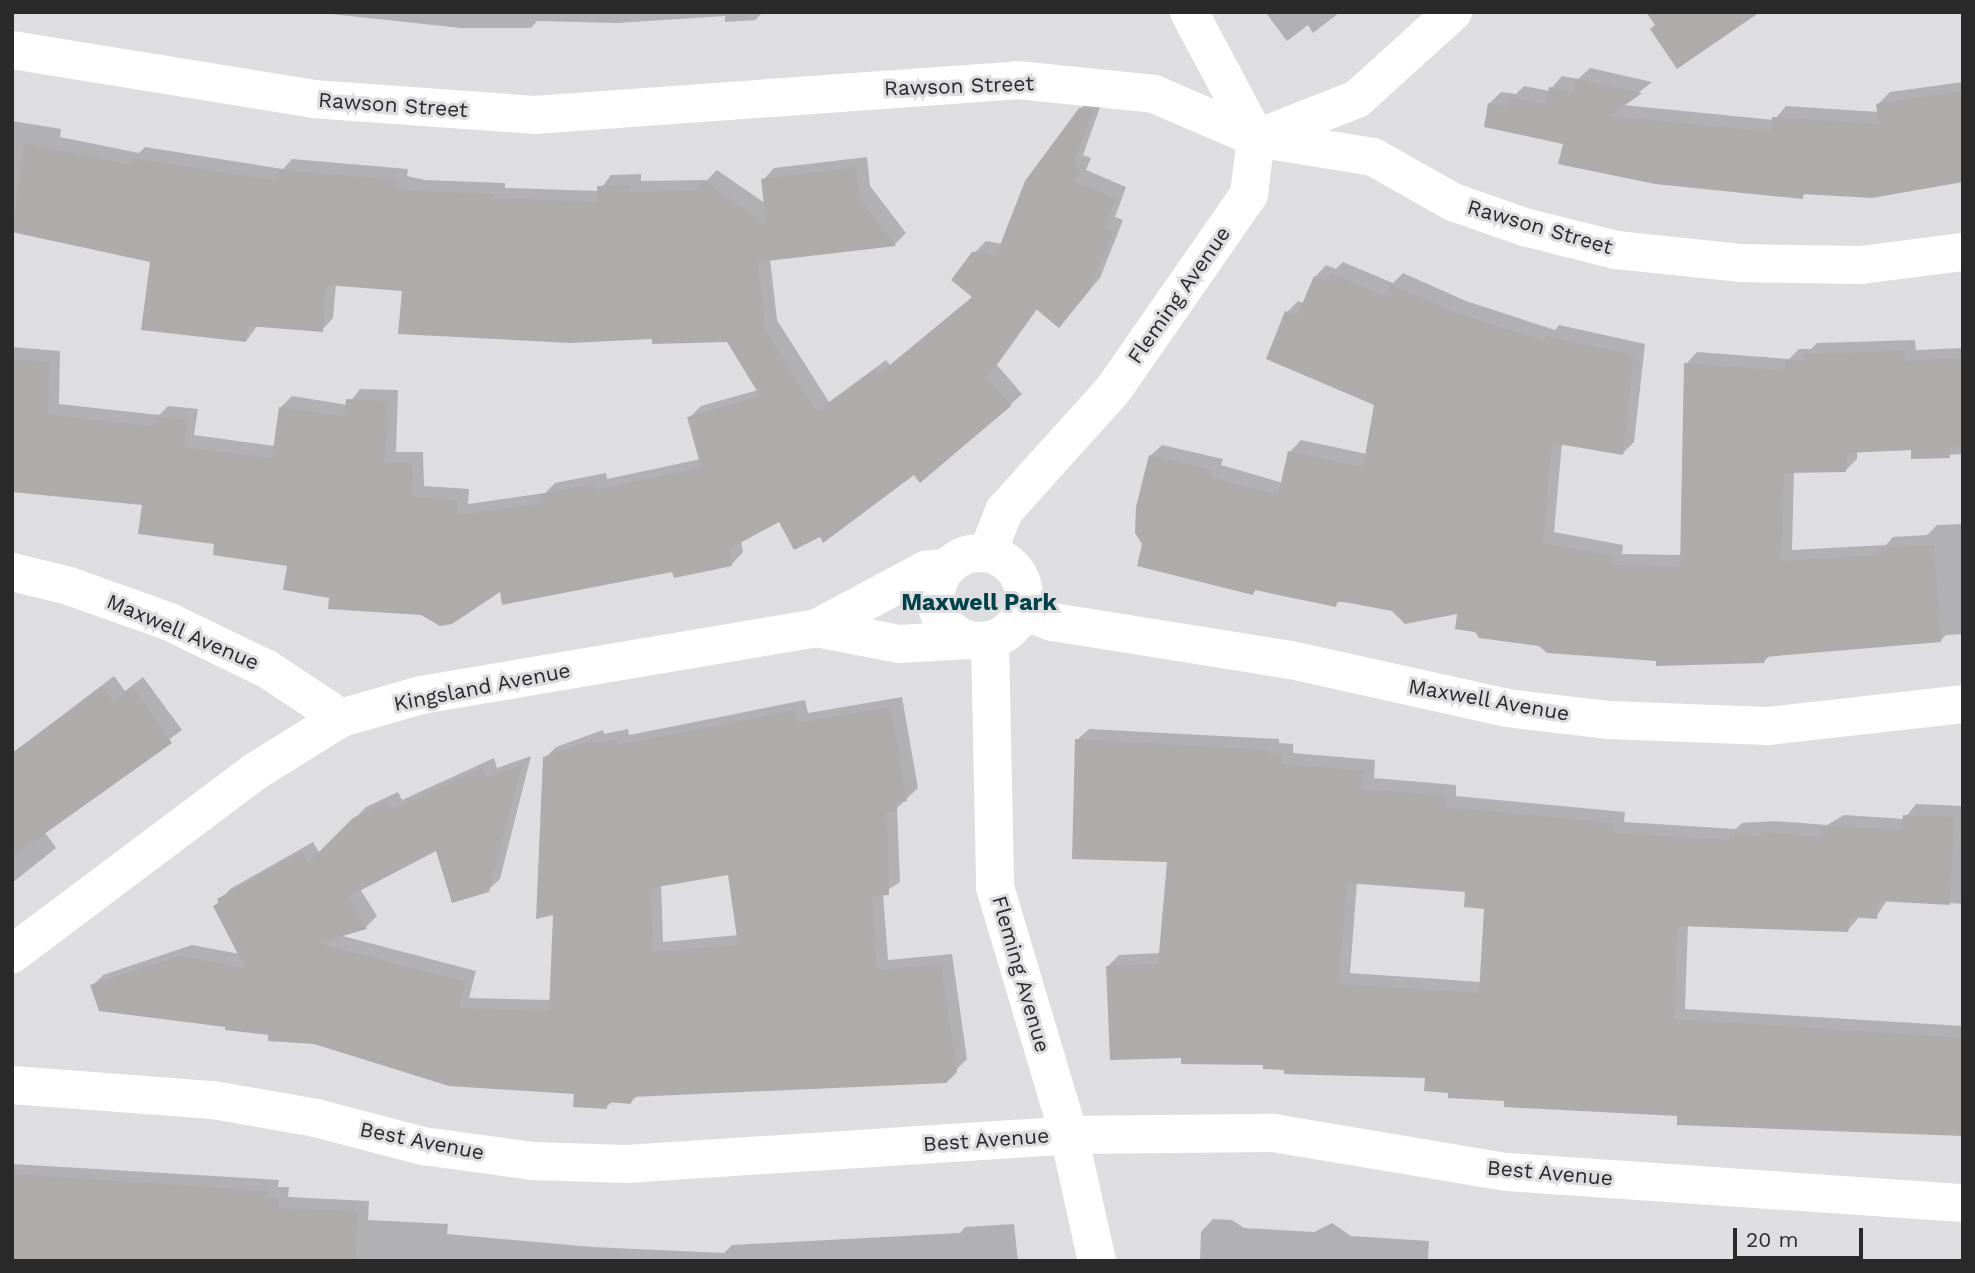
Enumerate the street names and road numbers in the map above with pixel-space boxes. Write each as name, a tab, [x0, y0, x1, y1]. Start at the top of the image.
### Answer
street label: Rawson Street	[884, 71, 1034, 101]
street label: Rawson Street	[317, 87, 469, 123]
street label: Rawson Street	[1464, 194, 1616, 260]
street label: Fleming Avenue	[1122, 221, 1236, 369]
street label: Maxwell Avenue	[102, 588, 264, 676]
street label: Kingsland Avenue	[391, 657, 573, 717]
street label: Maxwell Avenue	[1406, 673, 1572, 727]
street label: Fleming Avenue	[986, 892, 1056, 1056]
street label: Best Avenue	[357, 1117, 487, 1165]
street label: Best Avenue	[922, 1123, 1050, 1157]
street label: Best Avenue	[1486, 1155, 1614, 1191]

